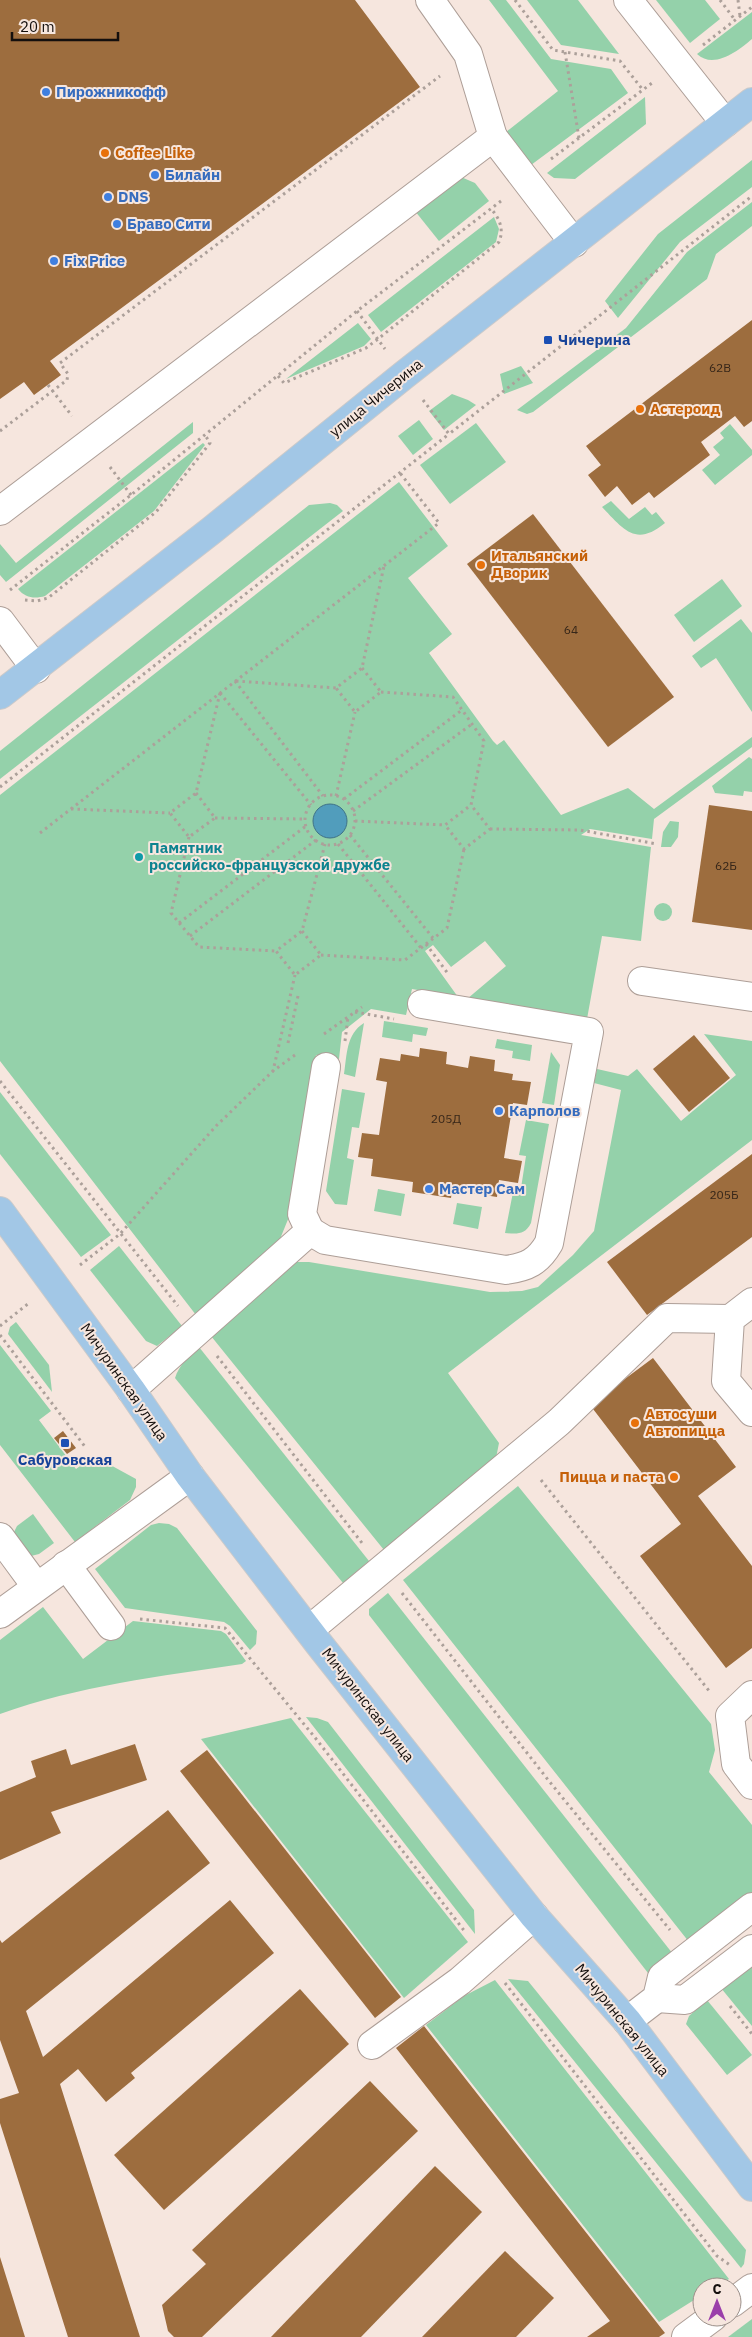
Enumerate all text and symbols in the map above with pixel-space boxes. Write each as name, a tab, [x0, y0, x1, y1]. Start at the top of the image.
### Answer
scale bar	[12, 10, 119, 42]
text: 20 m	[20, 17, 55, 36]
place label: Пирожникофф	[56, 82, 166, 101]
marker: Пирожникофф	[40, 86, 52, 98]
place label: Coffee Like	[115, 143, 193, 162]
marker: Coffee Like	[99, 147, 111, 159]
place label: Билайн	[165, 165, 220, 184]
marker: Билайн	[149, 169, 161, 181]
place label: DNS	[118, 187, 149, 206]
marker: DNS	[102, 191, 114, 203]
place label: Браво Сити	[127, 214, 211, 233]
marker: Браво Сити	[111, 218, 123, 230]
place label: Fix Price	[64, 251, 125, 270]
marker: Fix Price	[48, 255, 60, 267]
place label: Чичерина	[558, 330, 631, 349]
marker: Чичерина	[542, 334, 554, 346]
street label: улица Чичерина	[325, 354, 426, 441]
house number: 62В	[709, 360, 731, 375]
place label: Астероид	[650, 399, 720, 418]
marker: Астероид	[634, 403, 646, 415]
place label: Итальянский Дворик	[491, 546, 588, 582]
marker: Итальянский Дворик	[475, 559, 487, 571]
house number: 64	[564, 622, 578, 637]
place label: Памятник российско-французской дружбе	[149, 838, 390, 874]
marker: Памятник российско-французской дружбе	[133, 851, 145, 863]
house number: 62Б	[715, 858, 737, 873]
place label: Карполов	[509, 1101, 581, 1120]
marker: Карполов	[493, 1105, 505, 1117]
house number: 205Д	[431, 1111, 461, 1126]
place label: Мастер Сам	[439, 1179, 525, 1198]
marker: Мастер Сам	[423, 1183, 435, 1195]
house number: 205Б	[709, 1187, 739, 1202]
street label: Мичуринская улица	[77, 1319, 172, 1444]
place label: Автосуши Автопицца	[645, 1404, 726, 1440]
marker: Автосуши Автопицца	[629, 1417, 641, 1429]
marker: Сабуровская	[59, 1437, 71, 1449]
place label: Сабуровская	[18, 1450, 112, 1469]
place label: Пицца и паста	[559, 1467, 664, 1486]
marker: Пицца и паста	[668, 1471, 680, 1483]
street label: Мичуринская улица	[318, 1644, 419, 1766]
street label: Мичуринская улица	[571, 1959, 674, 2080]
north arrow	[692, 2277, 742, 2327]
text: С	[712, 2280, 722, 2298]

